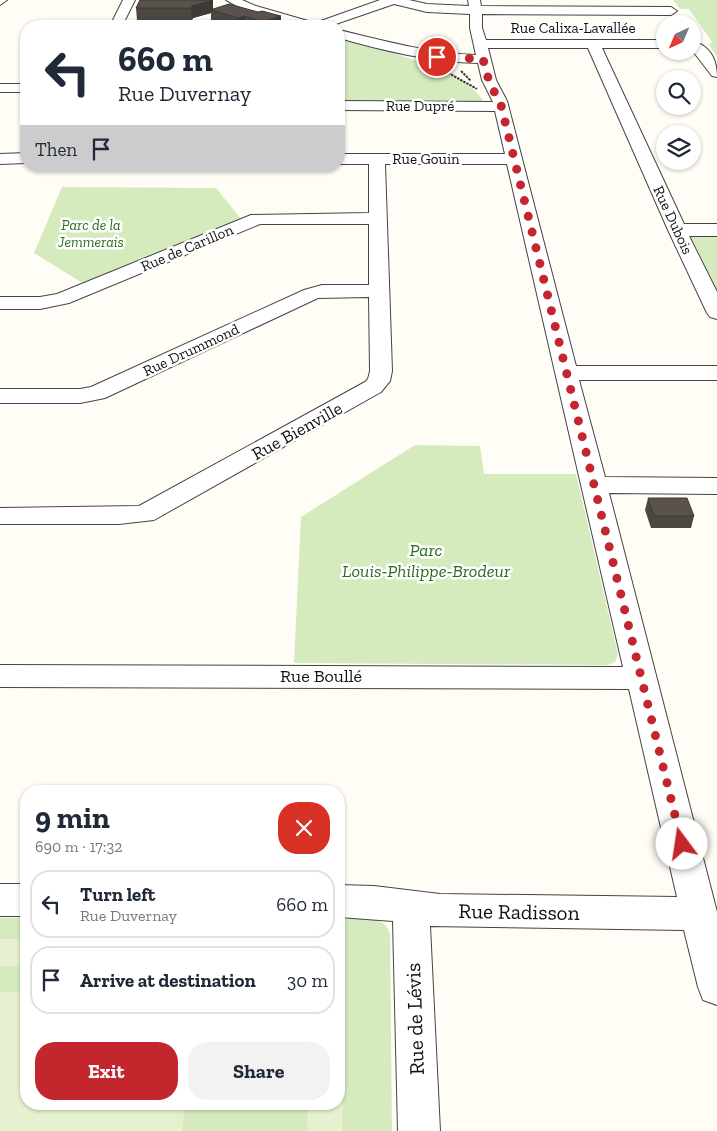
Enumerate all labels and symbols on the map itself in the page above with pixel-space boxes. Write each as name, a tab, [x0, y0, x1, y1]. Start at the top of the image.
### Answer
north arrow	[656, 15, 701, 60]
street label: Rue Calixa-Lavallée	[511, 19, 635, 37]
pin	[416, 36, 458, 78]
street label: Rue Dupré	[386, 97, 454, 115]
street label: Rue Gouin	[392, 150, 460, 168]
street label: Rue Dubois	[649, 183, 697, 257]
park label: Parc de la Jemmerais	[57, 216, 124, 251]
street label: Rue de Carillon	[138, 220, 236, 276]
street label: Rue Drummond	[140, 320, 243, 380]
street label: Rue Bienville	[248, 397, 346, 465]
park label: Parc Louis-Philippe-Brodeur	[342, 539, 511, 582]
street label: Rue Boullé	[280, 665, 362, 687]
position arrow	[655, 817, 707, 869]
street label: Rue Radisson	[458, 898, 580, 925]
street label: Rue de Lévis	[400, 962, 429, 1076]

